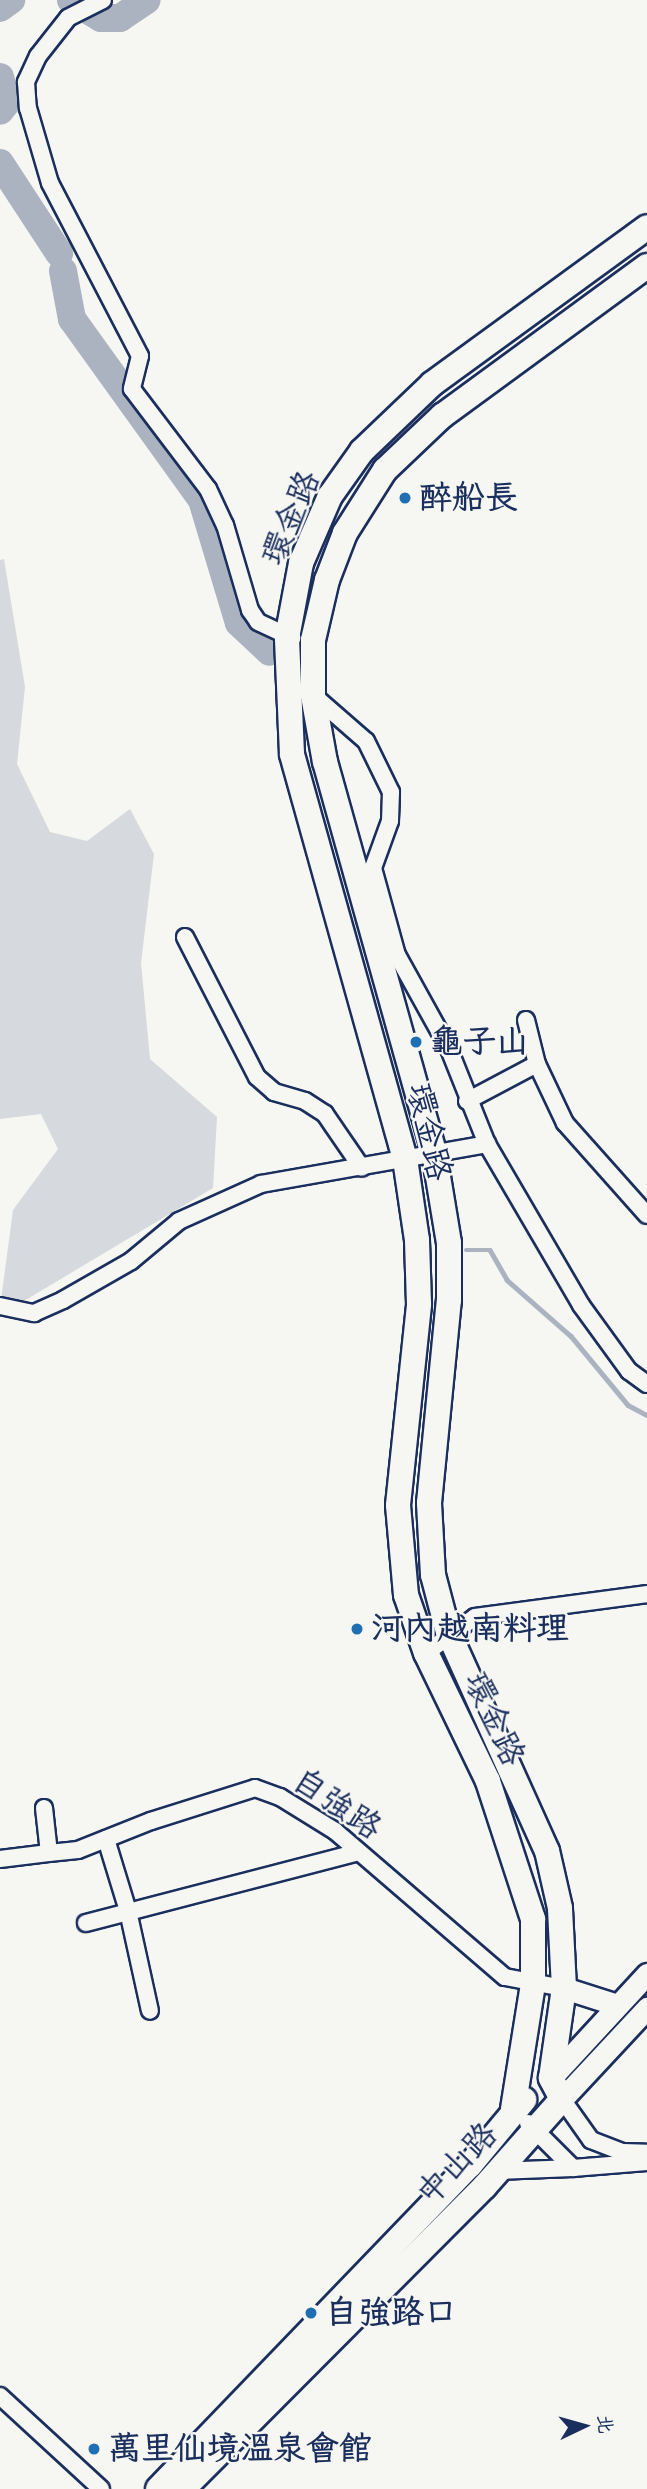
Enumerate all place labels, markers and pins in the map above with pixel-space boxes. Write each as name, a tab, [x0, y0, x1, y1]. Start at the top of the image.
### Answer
place label: 醉船長	[419, 478, 518, 518]
marker: 醉船長	[397, 490, 413, 506]
place label: 龜子山	[430, 1022, 529, 1062]
marker: 龜子山	[408, 1034, 424, 1050]
place label: 河內越南料理	[371, 1609, 569, 1649]
marker: 河內越南料理	[349, 1621, 365, 1637]
place label: 自強路口	[325, 2293, 457, 2333]
marker: 自強路口	[303, 2305, 319, 2321]
place label: 萬里仙境溫泉會館	[108, 2429, 372, 2469]
marker: 萬里仙境溫泉會館	[86, 2441, 102, 2457]

